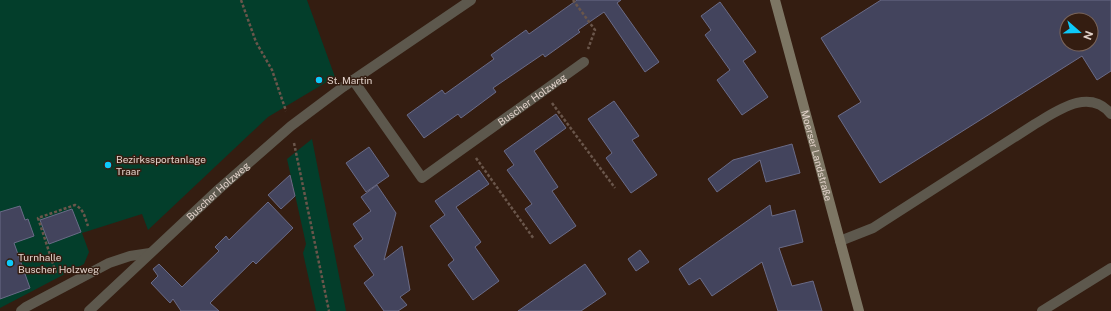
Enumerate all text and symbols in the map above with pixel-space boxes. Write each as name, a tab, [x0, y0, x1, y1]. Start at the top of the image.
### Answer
north arrow	[1059, 12, 1099, 52]
text: N	[1081, 29, 1096, 42]
street label: Buscher Holzweg	[495, 71, 568, 128]
place label: St. Martin	[327, 74, 373, 86]
marker: St. Martin	[314, 75, 324, 85]
street label: Moerser Landstraße	[799, 109, 835, 203]
place label: Bezirkssportanlage Traar	[116, 153, 206, 177]
street label: Buscher Holzweg	[184, 159, 252, 223]
marker: Bezirkssportanlage Traar	[103, 160, 113, 170]
place label: Turnhalle Buscher Holzweg	[18, 251, 99, 275]
marker: Turnhalle Buscher Holzweg	[5, 258, 15, 268]

